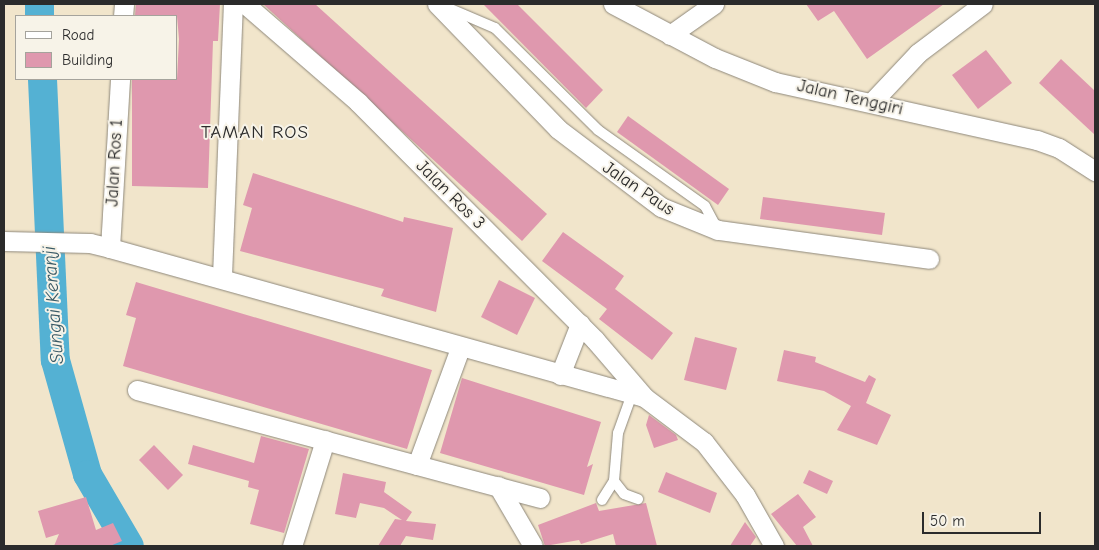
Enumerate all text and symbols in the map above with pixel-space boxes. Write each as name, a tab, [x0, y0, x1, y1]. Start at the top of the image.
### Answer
legend	[15, 15, 178, 80]
text: Road	[62, 26, 94, 44]
text: Building	[62, 51, 113, 69]
street label: Jalan Tenggiri	[795, 75, 905, 121]
street label: Jalan Ros 1	[102, 119, 128, 207]
district label: TAMAN ROS	[200, 122, 310, 144]
street label: Jalan Ros 3	[411, 156, 489, 234]
street label: Jalan Paus	[598, 157, 678, 221]
water label: Sungai Keranji	[39, 245, 69, 365]
scale bar	[924, 502, 1043, 534]
text: 50 m	[930, 512, 965, 530]

